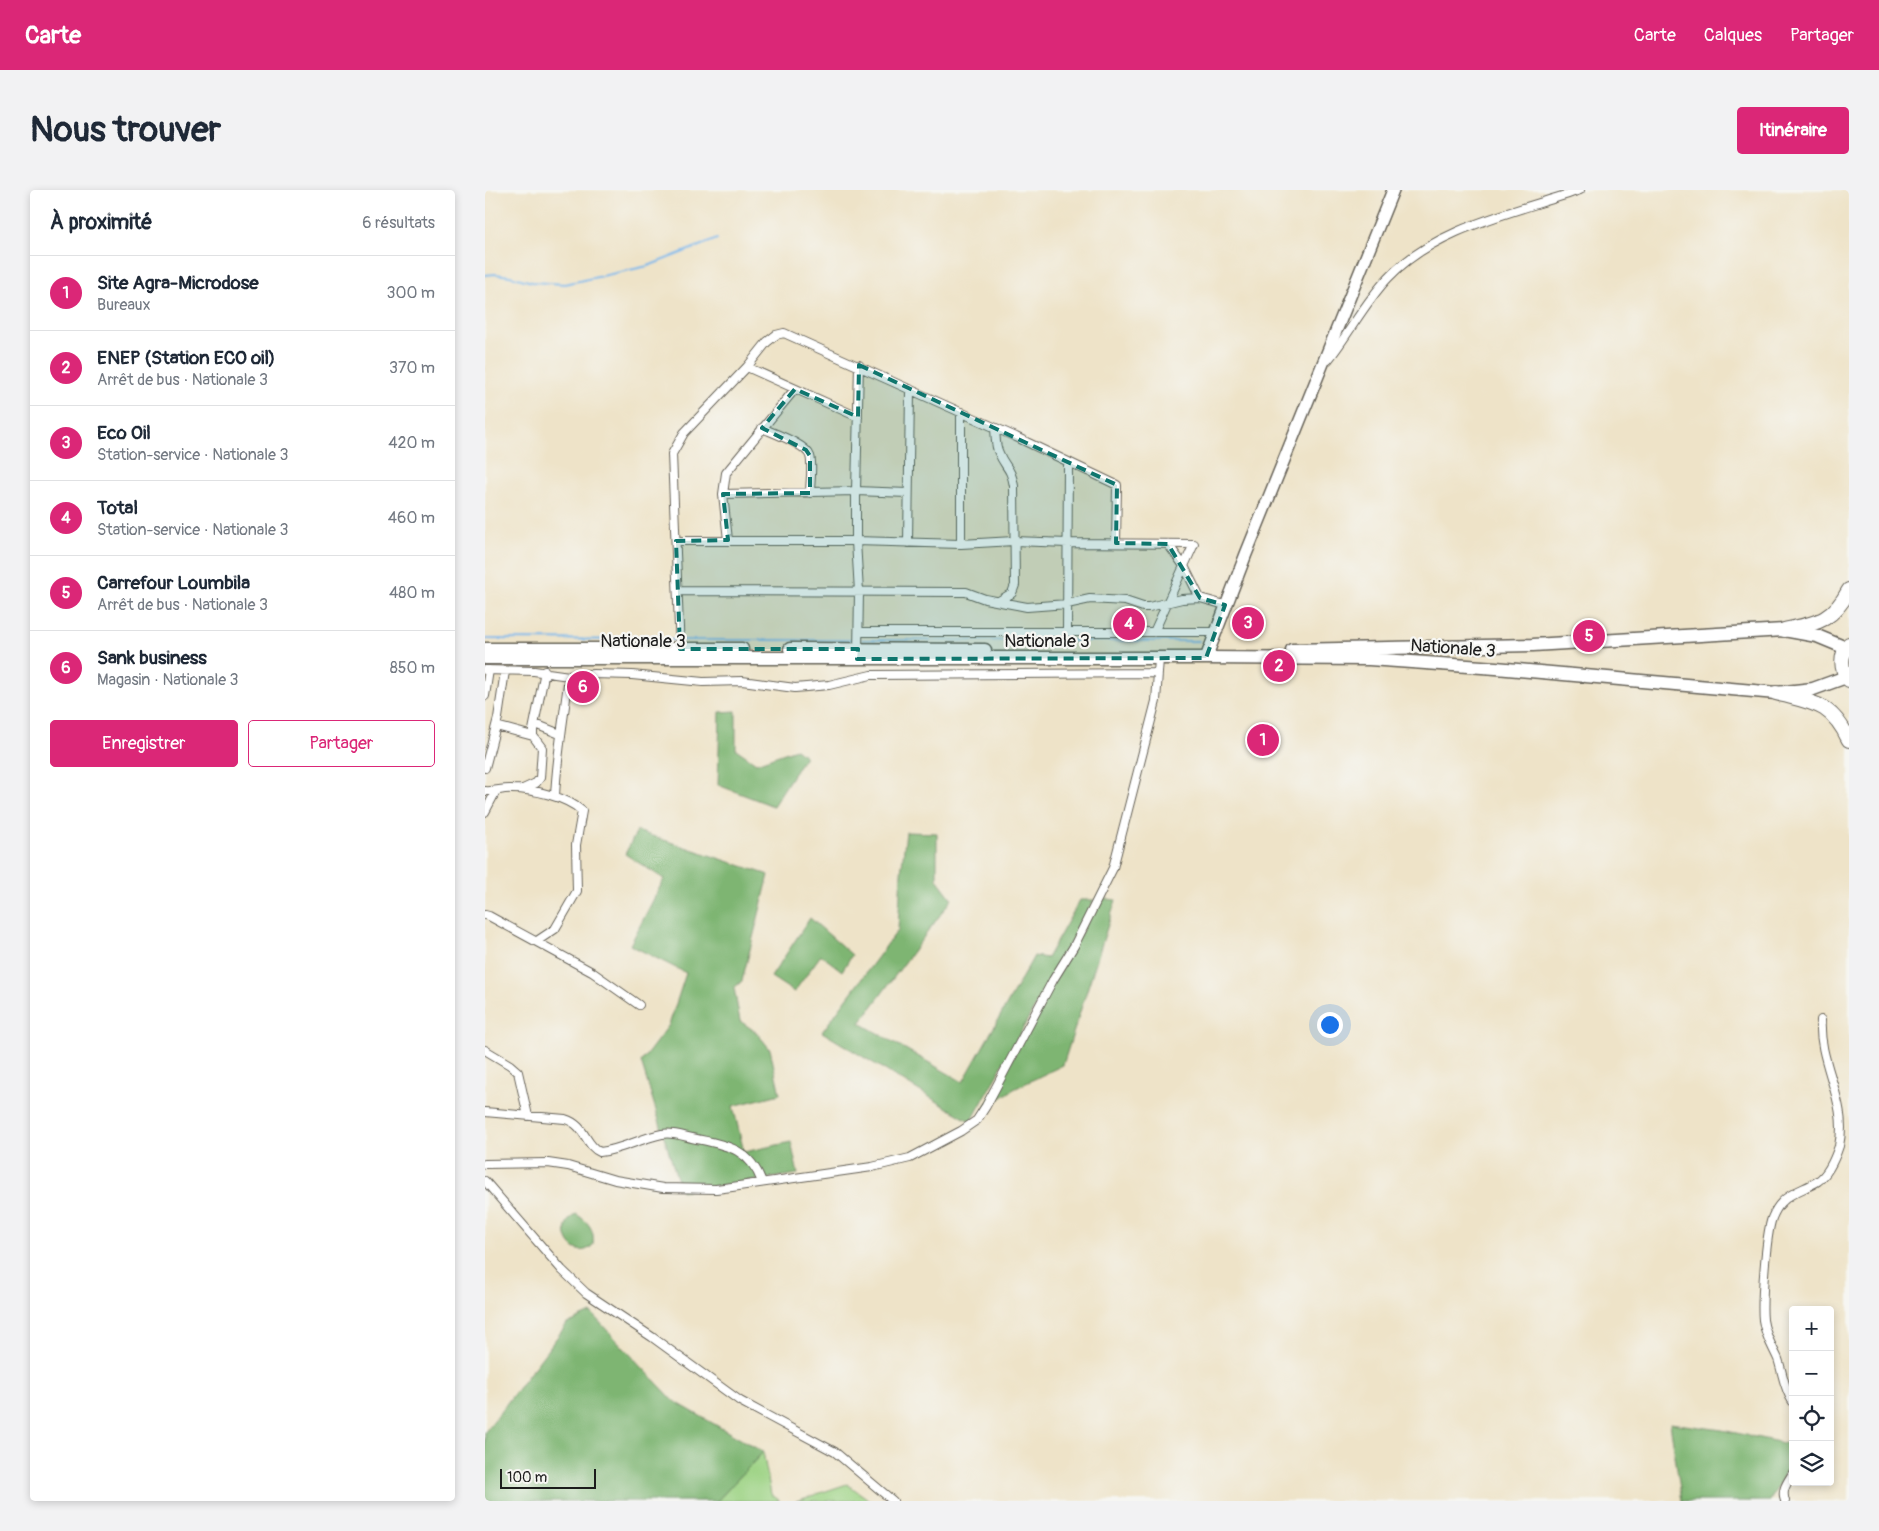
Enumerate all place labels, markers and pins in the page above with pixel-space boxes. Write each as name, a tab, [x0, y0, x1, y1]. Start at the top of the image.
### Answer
pin: 3	[1232, 604, 1264, 642]
pin: 4	[1113, 605, 1145, 643]
pin: 5	[1573, 617, 1605, 655]
pin: 2	[1263, 647, 1295, 685]
pin: 6	[567, 668, 599, 706]
pin: 1	[1247, 721, 1279, 759]

